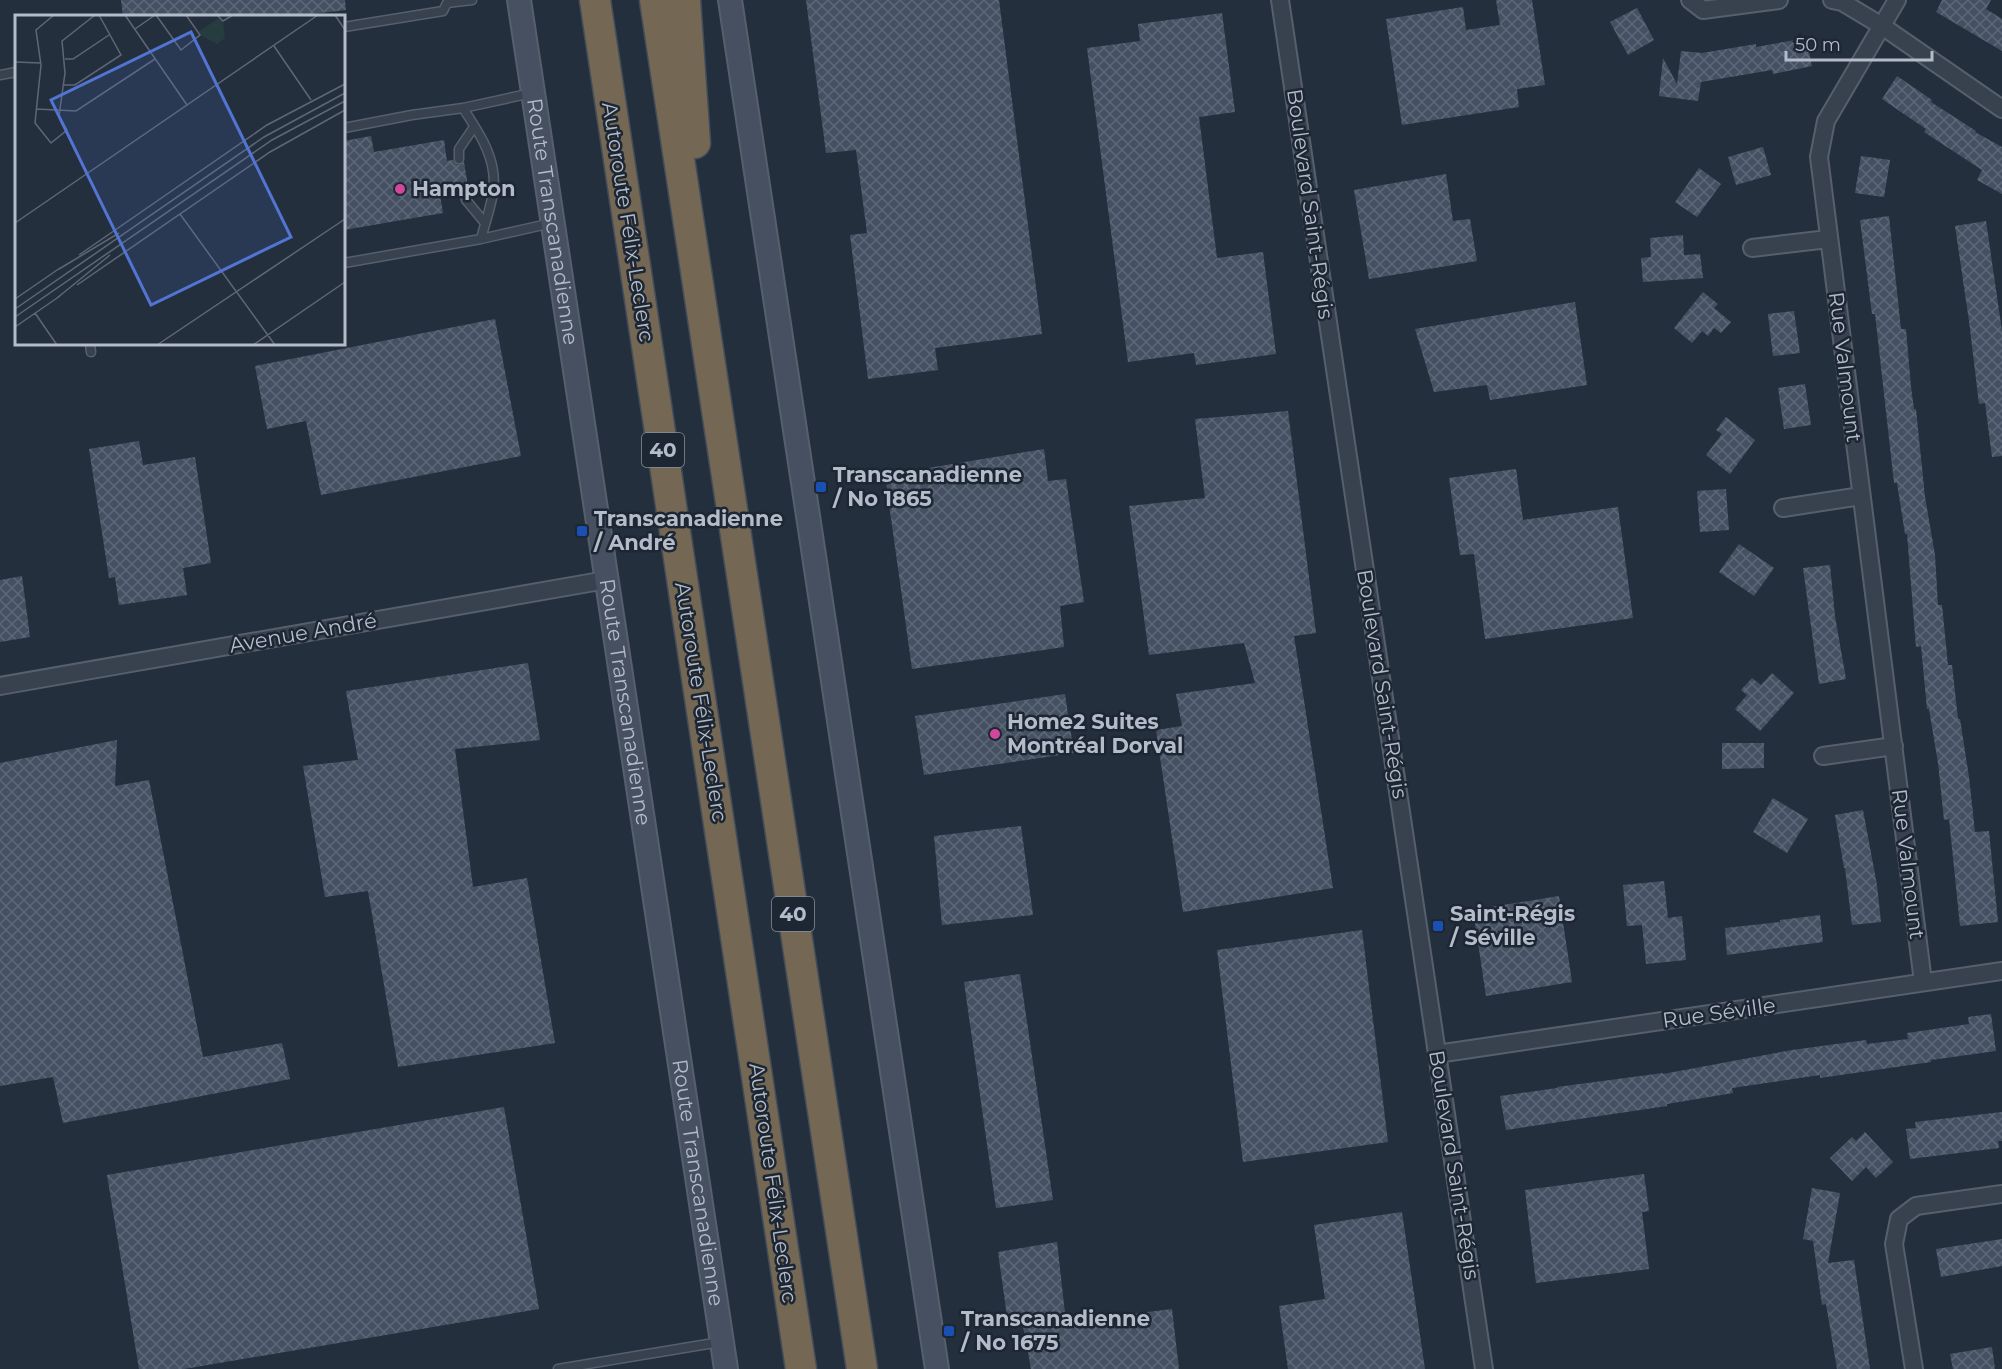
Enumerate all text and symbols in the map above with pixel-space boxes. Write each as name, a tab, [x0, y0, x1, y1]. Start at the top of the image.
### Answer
inset map	[15, 15, 345, 345]
scale bar	[1786, 24, 1932, 62]
text: 50 m	[1795, 34, 1841, 56]
street label: Boulevard Saint-Régis	[1282, 87, 1339, 321]
street label: Route Transcanadienne	[522, 96, 584, 347]
street label: Autoroute Félix-Leclerc	[597, 100, 660, 344]
place label: Hampton	[412, 176, 516, 201]
marker: Hampton	[393, 182, 407, 196]
street label: Rue Valmount	[1824, 290, 1867, 444]
road number: 40	[642, 433, 684, 467]
place label: Transcanadienne / No 1865	[832, 462, 1022, 511]
marker: Transcanadienne / No 1865	[814, 480, 828, 494]
place label: Transcanadienne / André	[593, 506, 783, 555]
marker: Transcanadienne / André	[575, 524, 589, 538]
street label: Boulevard Saint-Régis	[1352, 567, 1413, 801]
street label: Route Transcanadienne	[595, 577, 657, 827]
street label: Autoroute Félix-Leclerc	[670, 580, 733, 824]
street label: Avenue André	[227, 607, 378, 658]
place label: Home2 Suites Montréal Dorval	[1007, 709, 1183, 758]
marker: Home2 Suites Montréal Dorval	[988, 727, 1002, 741]
street label: Rue Valmount	[1887, 787, 1930, 941]
road number: 40	[772, 897, 814, 931]
place label: Saint-Régis / Séville	[1449, 901, 1575, 950]
marker: Saint-Régis / Séville	[1431, 919, 1445, 933]
street label: Rue Séville	[1661, 992, 1777, 1033]
street label: Boulevard Saint-Régis	[1424, 1048, 1485, 1282]
street label: Route Transcanadienne	[667, 1057, 729, 1308]
street label: Autoroute Félix-Leclerc	[744, 1061, 803, 1305]
place label: Transcanadienne / No 1675	[960, 1306, 1150, 1355]
marker: Transcanadienne / No 1675	[942, 1324, 956, 1338]

